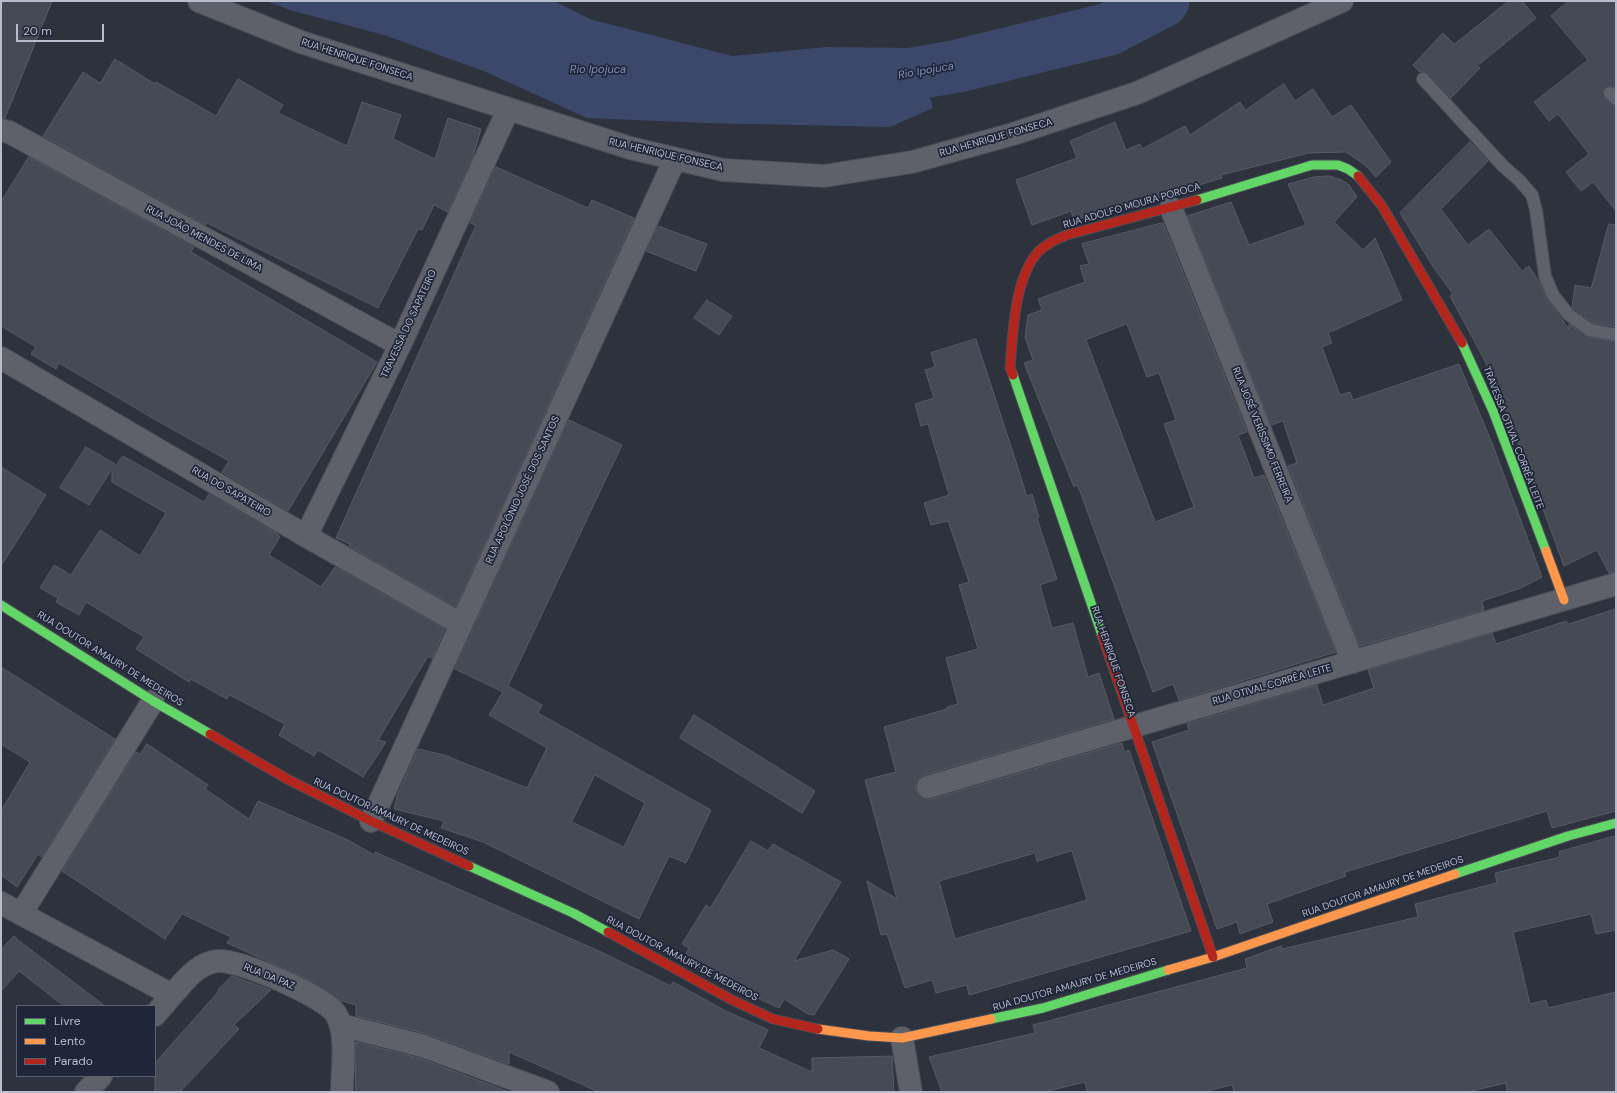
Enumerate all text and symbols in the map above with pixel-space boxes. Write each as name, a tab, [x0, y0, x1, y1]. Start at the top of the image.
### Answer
scale bar	[18, 16, 106, 42]
text: 20 m	[23, 23, 52, 39]
street label: RUA HENRIQUE FONSECA	[300, 36, 414, 84]
water label: Rio Ipojuca	[897, 60, 955, 82]
water label: Rio Ipojuca	[570, 63, 626, 77]
street label: RUA HENRIQUE FONSECA	[938, 116, 1054, 160]
street label: RUA HENRIQUE FONSECA	[608, 136, 724, 174]
street label: RUA ADOLFO MOURA POROCA	[1062, 181, 1202, 231]
street label: RUA JOÃO MENDES DE LIMA	[144, 203, 264, 275]
street label: TRAVESSA DO SAPATEIRO	[379, 268, 439, 380]
street label: RUA JOSÉ VERÍSSIMO FERREIRA	[1229, 365, 1295, 505]
street label: TRAVESSA OTIVAL CORRÊA LEITE	[1480, 365, 1546, 511]
street label: RUA APOLÔNIO JOSÉ DOS SANTOS	[483, 414, 563, 566]
street label: RUA DO SAPATEIRO	[189, 464, 273, 520]
street label: RUA HENRIQUE FONSECA	[1088, 605, 1138, 719]
street label: RUA DOUTOR AMAURY DE MEDEIROS	[35, 609, 185, 709]
street label: RUA OTIVAL CORRÊA LEITE	[1211, 662, 1333, 708]
street label: RUA DOUTOR AMAURY DE MEDEIROS	[311, 776, 471, 858]
street label: RUA DOUTOR AMAURY DE MEDEIROS	[1301, 854, 1465, 920]
street label: RUA DOUTOR AMAURY DE MEDEIROS	[604, 914, 760, 1004]
street label: RUA DOUTOR AMAURY DE MEDEIROS	[992, 956, 1158, 1014]
street label: RUA DA PAZ	[242, 961, 296, 993]
legend	[16, 1005, 156, 1077]
text: Livre	[54, 1013, 81, 1029]
text: Lento	[54, 1033, 85, 1049]
text: Parado	[54, 1053, 93, 1069]

